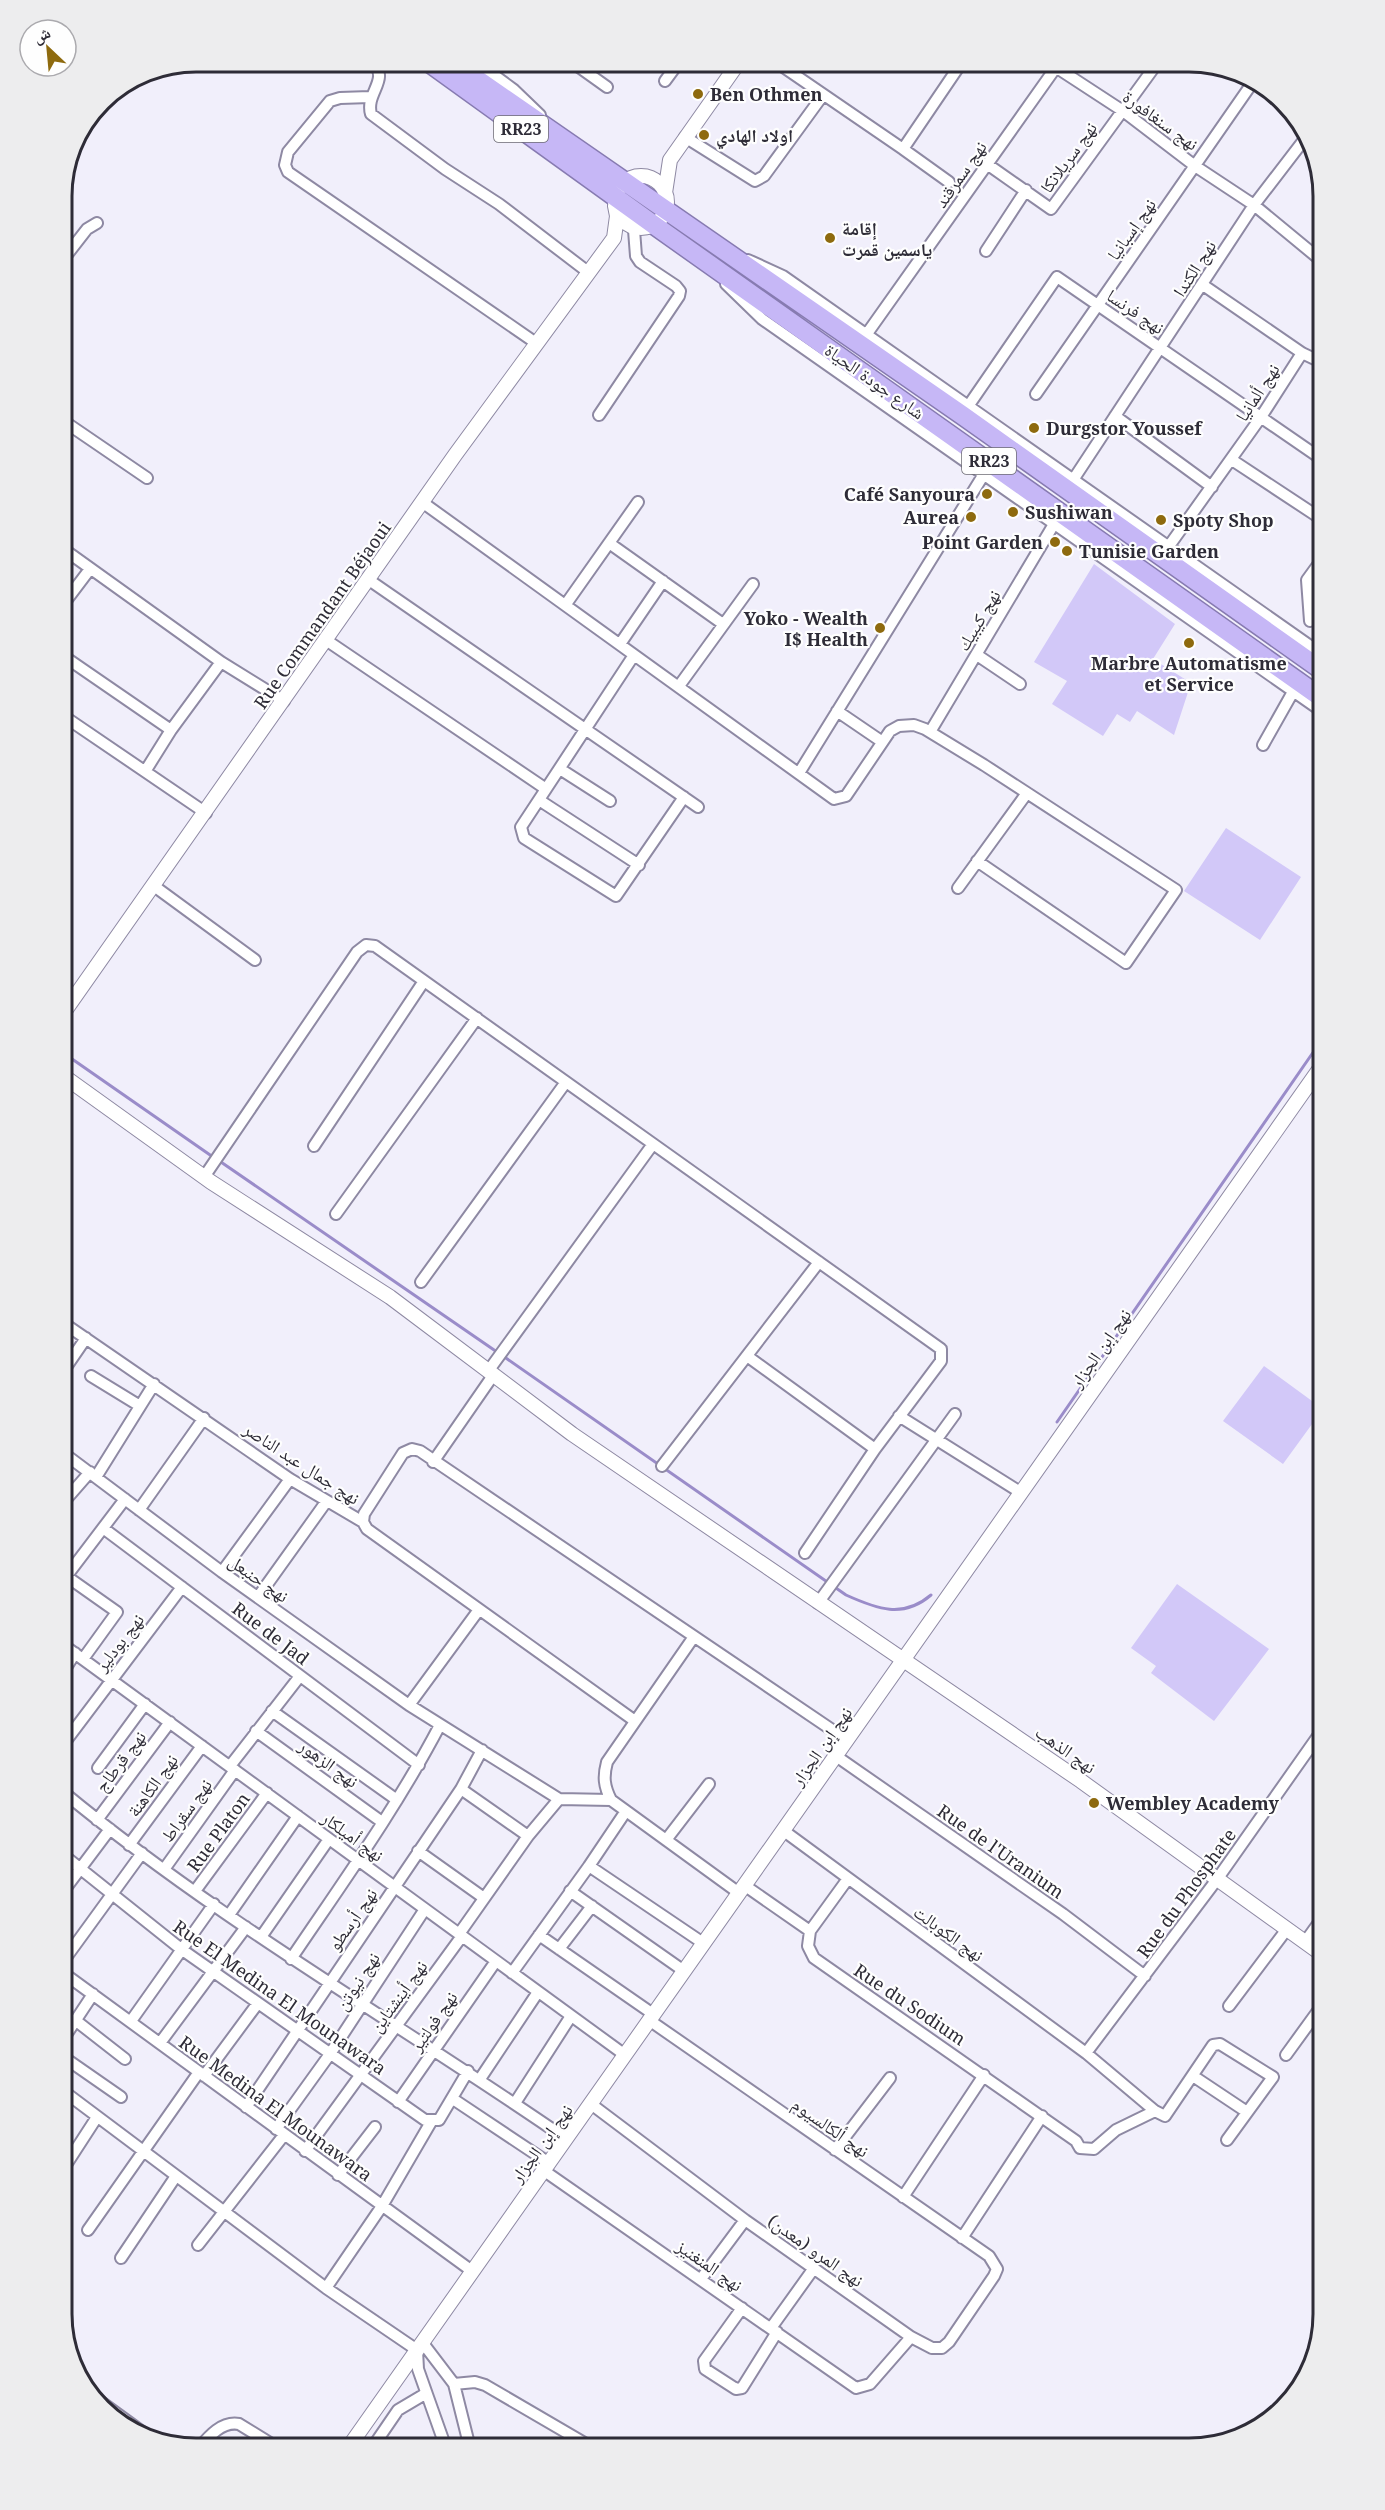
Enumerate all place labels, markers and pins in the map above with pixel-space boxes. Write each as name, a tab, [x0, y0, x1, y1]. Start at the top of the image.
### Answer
place label: Ben Othmen	[710, 82, 823, 106]
marker: Ben Othmen	[691, 87, 705, 101]
place label: اولاد الهادي	[716, 123, 793, 150]
marker: اولاد الهادي	[697, 128, 711, 142]
place label: إقامة ياسمين قمرت	[842, 216, 932, 261]
marker: إقامة ياسمين قمرت	[823, 231, 837, 245]
place label: Durgstor Youssef	[1046, 416, 1203, 440]
marker: Durgstor Youssef	[1027, 421, 1041, 435]
place label: Café Sanyoura	[844, 482, 975, 506]
marker: Café Sanyoura	[980, 487, 994, 501]
place label: Sushiwan	[1025, 500, 1113, 524]
place label: Aurea	[903, 505, 959, 529]
marker: Sushiwan	[1006, 505, 1020, 519]
place label: Spoty Shop	[1173, 508, 1274, 532]
marker: Aurea	[964, 510, 978, 524]
marker: Spoty Shop	[1154, 513, 1168, 527]
place label: Point Garden	[922, 530, 1043, 554]
marker: Point Garden	[1048, 535, 1062, 549]
place label: Tunisie Garden	[1079, 539, 1219, 563]
marker: Tunisie Garden	[1060, 544, 1074, 558]
place label: Yoko - Wealth I$ Health	[744, 606, 868, 651]
marker: Yoko - Wealth I$ Health	[873, 621, 887, 635]
marker: Marbre Automatisme et Service	[1182, 636, 1196, 650]
place label: Marbre Automatisme et Service	[1091, 651, 1287, 696]
place label: Wembley Academy	[1106, 1791, 1279, 1815]
marker: Wembley Academy	[1087, 1796, 1101, 1810]

